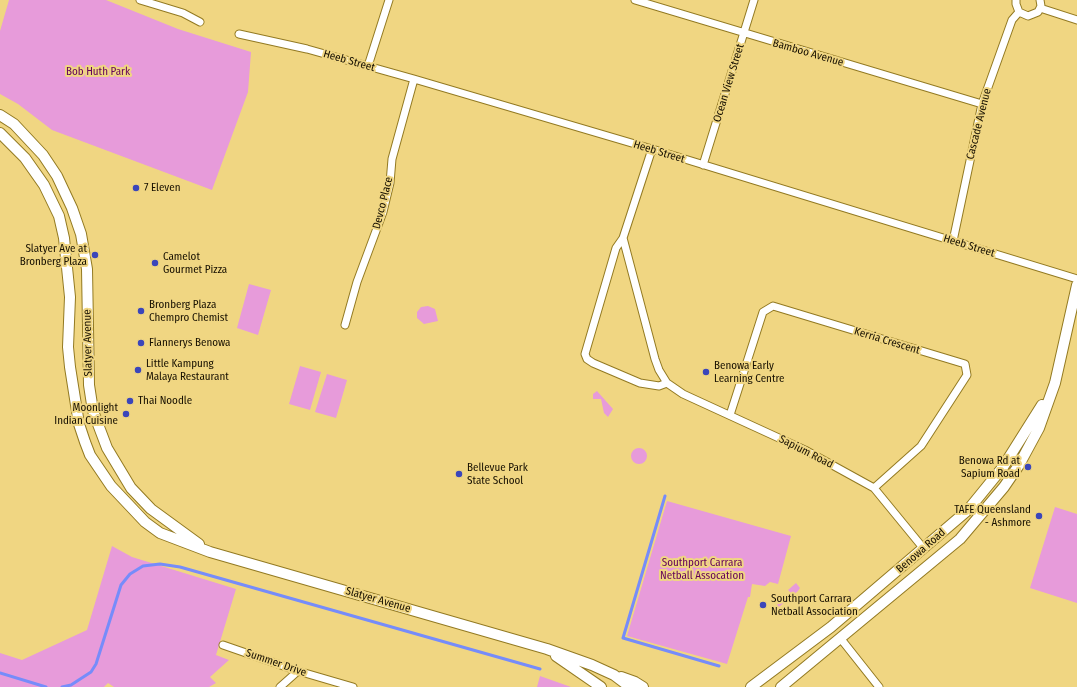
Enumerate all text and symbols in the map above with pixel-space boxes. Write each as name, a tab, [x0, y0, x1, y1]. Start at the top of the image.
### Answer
street label: Bamboo Avenue	[771, 37, 845, 69]
street label: Ocean View Street	[711, 42, 747, 124]
street label: Heeb Street	[322, 47, 376, 75]
park label: Bob Huth Park	[66, 65, 130, 79]
street label: Cascade Avenue	[964, 87, 994, 161]
street label: Heeb Street	[632, 138, 686, 166]
street label: Devco Place	[370, 176, 396, 230]
place label: 7 Eleven	[144, 181, 180, 195]
marker: 7 Eleven	[131, 183, 141, 193]
street label: Heeb Street	[942, 232, 996, 260]
place label: Slatyer Ave at Bronberg Plaza	[20, 242, 87, 268]
marker: Slatyer Ave at Bronberg Plaza	[90, 250, 100, 260]
place label: Camelot Gourmet Pizza	[163, 250, 227, 276]
marker: Camelot Gourmet Pizza	[150, 258, 160, 268]
place label: Bronberg Plaza Chempro Chemist	[149, 298, 228, 324]
marker: Bronberg Plaza Chempro Chemist	[136, 306, 146, 316]
street label: Slatyer Avenue	[81, 309, 95, 377]
street label: Kerria Crescent	[853, 325, 921, 357]
place label: Flannerys Benowa	[149, 336, 230, 350]
marker: Flannerys Benowa	[136, 338, 146, 348]
place label: Little Kampung Malaya Restaurant	[146, 357, 229, 383]
place label: Benowa Early Learning Centre	[714, 359, 784, 385]
marker: Little Kampung Malaya Restaurant	[133, 365, 143, 375]
marker: Benowa Early Learning Centre	[701, 367, 711, 377]
place label: Thai Noodle	[138, 394, 192, 408]
marker: Thai Noodle	[125, 396, 135, 406]
place label: Moonlight Indian Cuisine	[54, 401, 118, 427]
marker: Moonlight Indian Cuisine	[121, 409, 131, 419]
street label: Sapium Road	[777, 433, 835, 471]
place label: Benowa Rd at Sapium Road	[959, 454, 1020, 480]
place label: Bellevue Park State School	[467, 461, 528, 487]
marker: Benowa Rd at Sapium Road	[1023, 462, 1033, 472]
marker: Bellevue Park State School	[454, 469, 464, 479]
place label: TAFE Queensland - Ashmore	[954, 503, 1031, 529]
marker: TAFE Queensland - Ashmore	[1034, 511, 1044, 521]
street label: Benowa Road	[894, 526, 948, 576]
park label: Southport Carrara Netball Assocation	[660, 556, 744, 582]
street label: Slatyer Avenue	[344, 584, 412, 616]
place label: Southport Carrara Netball Association	[771, 592, 858, 618]
marker: Southport Carrara Netball Association	[758, 600, 768, 610]
street label: Summer Drive	[244, 646, 308, 680]

